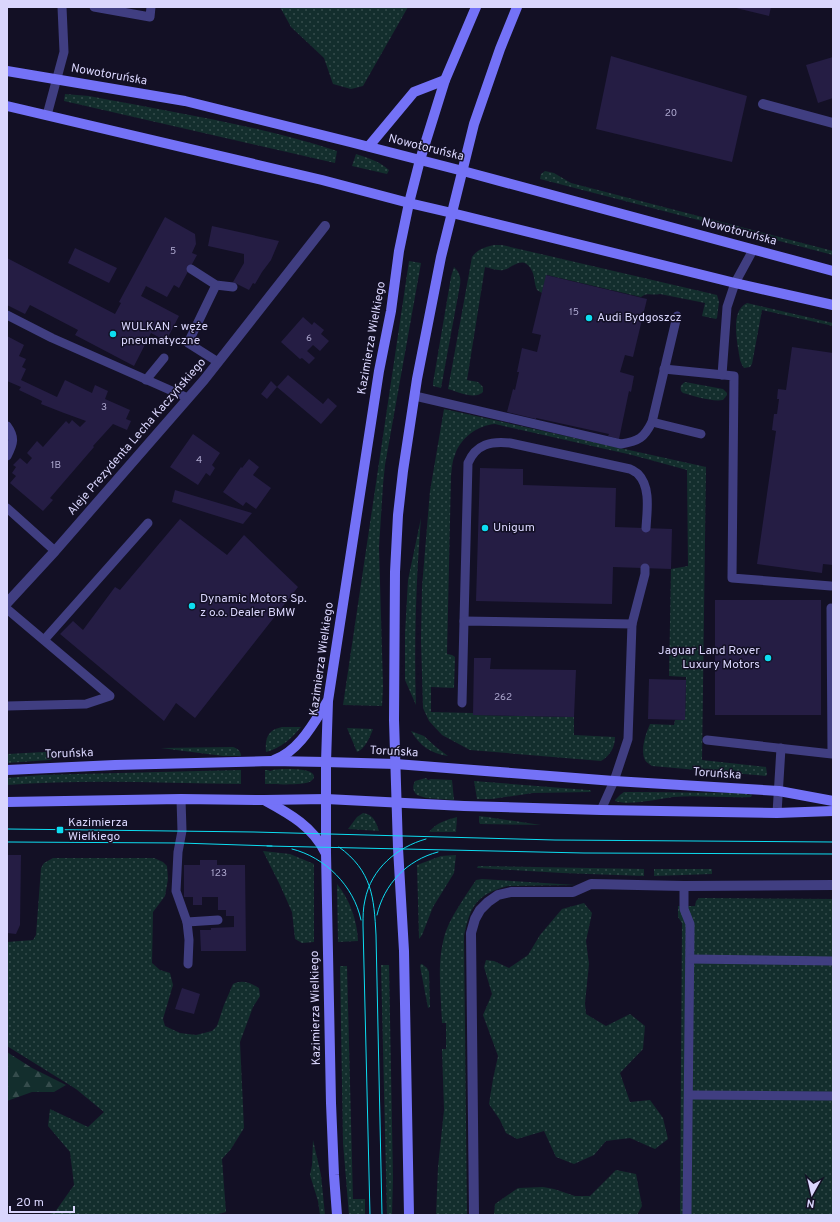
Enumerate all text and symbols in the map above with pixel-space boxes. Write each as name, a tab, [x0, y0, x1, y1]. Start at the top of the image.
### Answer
street label: Nowotoruńska	[70, 60, 148, 90]
house number: 20	[665, 107, 677, 120]
street label: Nowotoruńska	[387, 131, 465, 165]
street label: Nowotoruńska	[700, 214, 778, 250]
house number: 5	[170, 245, 176, 258]
street label: Kazimierza Wielkiego	[354, 280, 390, 396]
house number: 15	[569, 306, 579, 319]
place label: Audi Bydgoszcz	[597, 310, 682, 326]
marker: Audi Bydgoszcz	[584, 313, 594, 323]
place label: WULKAN - węże pneumatyczne	[121, 319, 208, 349]
marker: WULKAN - węże pneumatyczne	[108, 329, 118, 339]
house number: 6	[306, 332, 312, 345]
street label: Aleje Prezydenta Lecha Kaczyńskiego	[64, 355, 210, 519]
house number: 3	[101, 401, 107, 414]
house number: 4	[196, 454, 202, 467]
house number: 1B	[51, 459, 61, 472]
place label: Unigum	[493, 520, 535, 536]
marker: Unigum	[480, 523, 490, 533]
place label: Dynamic Motors Sp. z o.o. Dealer BMW	[200, 591, 307, 621]
marker: Dynamic Motors Sp. z o.o. Dealer BMW	[187, 601, 197, 611]
street label: Kazimierza Wielkiego	[306, 601, 338, 717]
place label: Jaguar Land Rover Luxury Motors	[658, 643, 760, 673]
marker: Jaguar Land Rover Luxury Motors	[763, 653, 773, 663]
house number: 262	[494, 691, 512, 704]
street label: Toruńska	[369, 743, 419, 761]
street label: Toruńska	[44, 745, 94, 763]
street label: Toruńska	[692, 764, 742, 784]
place label: Kazimierza Wielkiego	[68, 815, 128, 845]
marker: Kazimierza Wielkiego	[55, 825, 65, 835]
house number: 123	[211, 867, 227, 880]
street label: Kazimierza Wielkiego	[307, 950, 325, 1065]
north arrow	[792, 1174, 832, 1214]
scale bar	[10, 1188, 74, 1214]
text: 20 m	[16, 1195, 44, 1211]
text: N	[806, 1195, 816, 1210]

